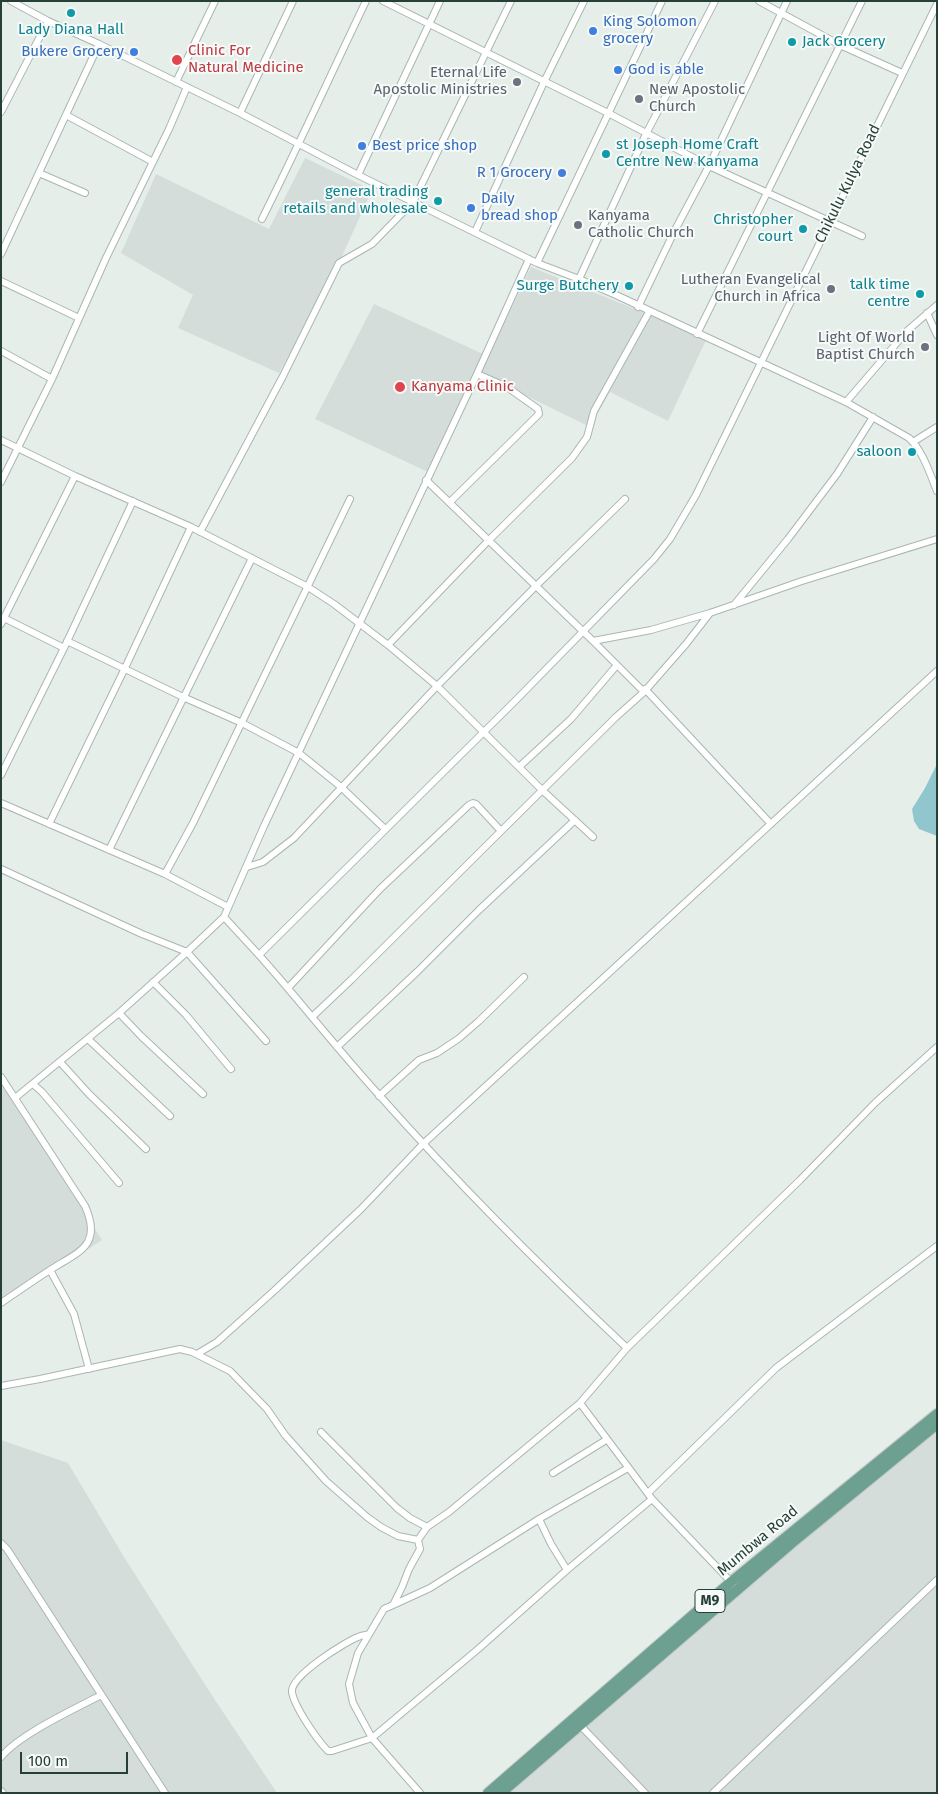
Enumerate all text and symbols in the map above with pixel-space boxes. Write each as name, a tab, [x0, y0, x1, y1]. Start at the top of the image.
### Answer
marker: Lady Diana Hall	[65, 7, 77, 19]
place label: King Solomon grocery	[603, 13, 697, 48]
place label: Lady Diana Hall	[18, 21, 124, 39]
marker: King Solomon grocery	[587, 25, 599, 37]
place label: Jack Grocery	[802, 33, 885, 51]
marker: Jack Grocery	[786, 36, 798, 48]
place label: Clinic For Natural Medicine	[188, 42, 304, 77]
place label: Bukere Grocery	[21, 43, 124, 61]
marker: Bukere Grocery	[128, 46, 140, 58]
marker: Clinic For Natural Medicine	[170, 53, 184, 67]
place label: God is able	[628, 61, 704, 79]
place label: Eternal Life Apostolic Ministries	[373, 64, 507, 99]
marker: God is able	[612, 64, 624, 76]
marker: Eternal Life Apostolic Ministries	[511, 76, 523, 88]
place label: New Apostolic Church	[649, 81, 745, 116]
marker: New Apostolic Church	[633, 93, 645, 105]
street label: Chikulu Kulya Road	[811, 122, 885, 246]
place label: st Joseph Home Craft Centre New Kanyama	[616, 136, 759, 171]
place label: Best price shop	[372, 137, 477, 155]
marker: Best price shop	[356, 140, 368, 152]
marker: st Joseph Home Craft Centre New Kanyama	[600, 148, 612, 160]
place label: R 1 Grocery	[477, 164, 552, 182]
marker: R 1 Grocery	[556, 167, 568, 179]
place label: general trading retails and wholesale	[283, 183, 428, 218]
place label: Daily bread shop	[481, 190, 558, 225]
marker: general trading retails and wholesale	[432, 195, 444, 207]
marker: Daily bread shop	[465, 202, 477, 214]
place label: Kanyama Catholic Church	[588, 207, 694, 242]
place label: Christopher court	[713, 211, 793, 246]
marker: Kanyama Catholic Church	[572, 219, 584, 231]
marker: Christopher court	[797, 223, 809, 235]
place label: Lutheran Evangelical Church in Africa	[681, 271, 821, 306]
place label: talk time centre	[850, 276, 910, 311]
place label: Surge Butchery	[516, 277, 619, 295]
marker: Surge Butchery	[623, 280, 635, 292]
marker: Lutheran Evangelical Church in Africa	[825, 283, 837, 295]
marker: talk time centre	[914, 288, 926, 300]
place label: Light Of World Baptist Church	[816, 329, 915, 364]
marker: Light Of World Baptist Church	[919, 341, 931, 353]
place label: Kanyama Clinic	[411, 378, 514, 396]
marker: Kanyama Clinic	[393, 380, 407, 394]
place label: saloon	[857, 443, 902, 461]
marker: saloon	[906, 446, 918, 458]
street label: Mumbwa Road	[714, 1502, 802, 1580]
road number: M9	[695, 1590, 725, 1612]
scale bar	[22, 1742, 130, 1774]
text: 100 m	[28, 1752, 68, 1770]

